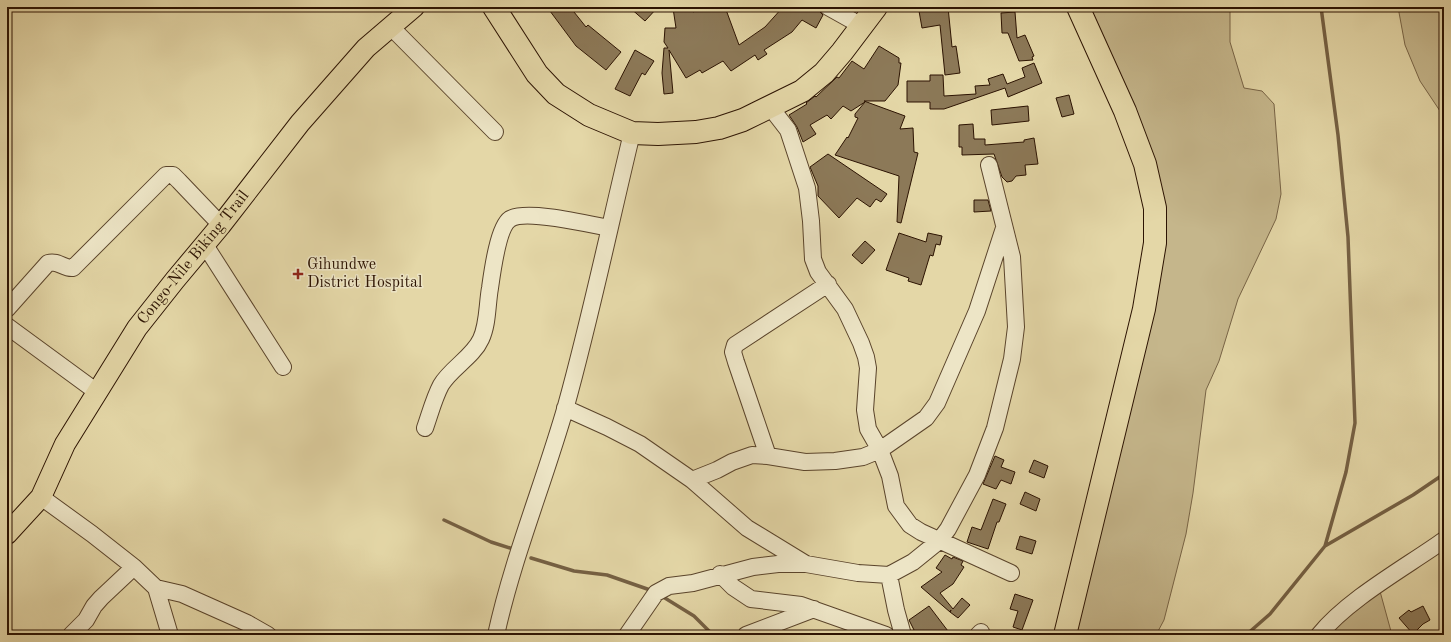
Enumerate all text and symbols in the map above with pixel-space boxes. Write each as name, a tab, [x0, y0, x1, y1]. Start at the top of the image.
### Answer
street label: Congo-Nile Biking Trail	[135, 188, 252, 328]
place label: Gihundwe District Hospital	[307, 257, 422, 291]
marker: Gihundwe District Hospital	[292, 268, 304, 280]

